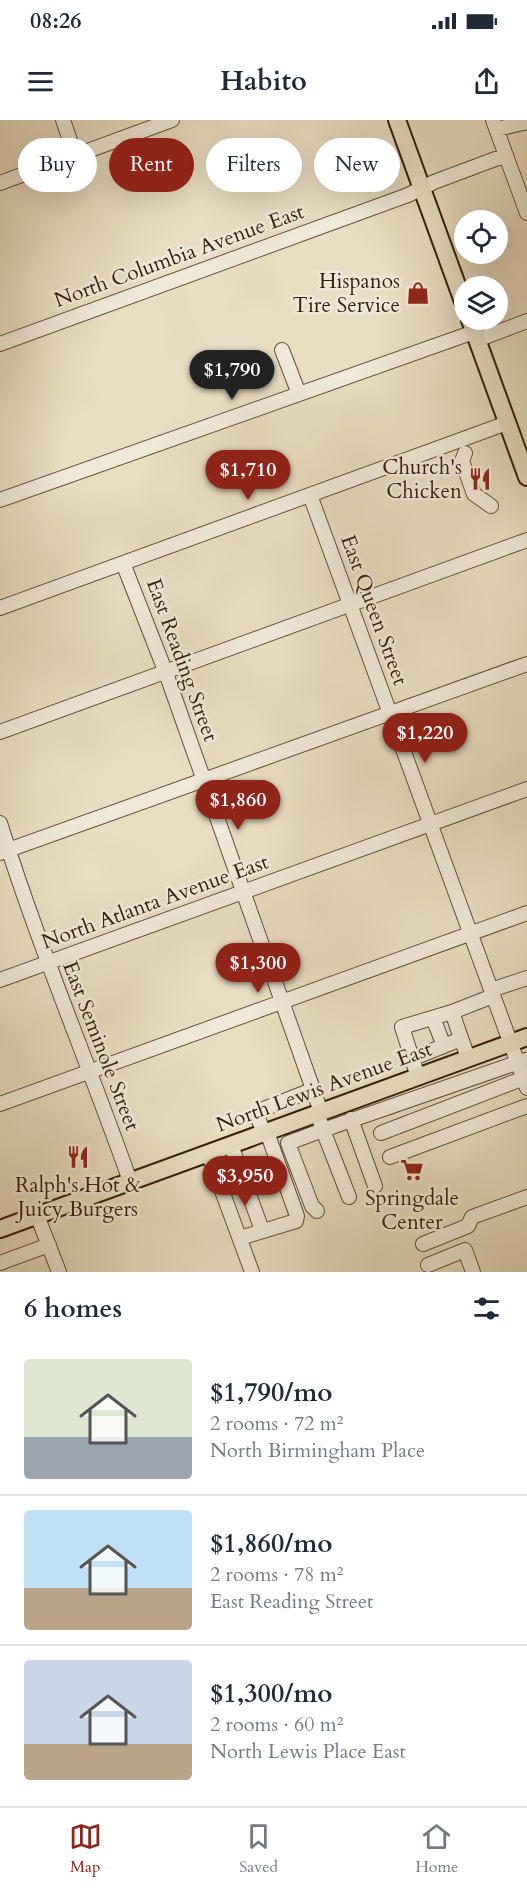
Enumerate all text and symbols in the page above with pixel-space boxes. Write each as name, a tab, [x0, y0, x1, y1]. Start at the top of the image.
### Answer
text: 08:26	[30, 6, 81, 36]
text: Habito	[220, 63, 307, 100]
icon: menu	[24, 65, 57, 98]
icon: share	[470, 65, 503, 98]
chip: Buy	[18, 138, 97, 192]
chip: Rent	[109, 138, 194, 192]
chip: Filters	[206, 138, 302, 192]
chip: New	[314, 138, 400, 192]
street label: North Columbia Avenue East	[50, 197, 308, 315]
map controls	[454, 210, 508, 330]
button: locate	[454, 210, 508, 264]
place label: Hispanos Tire Service	[292, 267, 400, 320]
button: layers	[454, 276, 508, 330]
shop icon: Hispanos Tire Service	[405, 280, 431, 306]
pin: $1,790	[183, 350, 281, 401]
text: $1,790	[203, 356, 261, 383]
pin: $1,710	[199, 450, 297, 501]
place label: Church's Chicken	[382, 453, 462, 506]
text: $1,710	[219, 456, 277, 483]
restaurant icon: Church's Chicken	[467, 466, 493, 492]
street label: East Queen Street	[333, 531, 415, 690]
street label: East Reading Street	[139, 574, 225, 746]
pin: $1,220	[376, 713, 474, 764]
text: $1,220	[396, 719, 454, 746]
pin: $1,860	[189, 780, 287, 831]
text: $1,860	[209, 786, 267, 813]
street label: North Atlanta Avenue East	[38, 847, 273, 957]
pin: $1,300	[209, 943, 307, 994]
text: $1,300	[229, 949, 287, 976]
street label: East Seminole Street	[55, 957, 147, 1135]
street label: North Lewis Avenue East	[212, 1034, 436, 1140]
restaurant icon: Ralph's Hot & Juicy Burgers	[65, 1144, 91, 1170]
pin: $3,950	[196, 1156, 294, 1207]
supermarket icon: Springdale Center	[399, 1157, 425, 1183]
text: $3,950	[216, 1162, 274, 1189]
place label: Ralph's Hot & Juicy Burgers	[15, 1171, 141, 1224]
place label: Springdale Center	[365, 1184, 459, 1237]
text: 6 homes	[24, 1291, 122, 1326]
icon: filters	[470, 1292, 503, 1325]
text: $1,790/mo	[210, 1375, 333, 1410]
icon: home	[72, 1383, 144, 1455]
text: 2 rooms · 72 m²	[210, 1410, 343, 1437]
text: North Birmingham Place	[210, 1437, 425, 1464]
text: $1,860/mo	[210, 1526, 333, 1561]
icon: home	[72, 1534, 144, 1606]
text: 2 rooms · 78 m²	[210, 1561, 343, 1588]
text: East Reading Street	[210, 1588, 373, 1615]
text: $1,300/mo	[210, 1676, 333, 1711]
icon: home	[72, 1684, 144, 1756]
text: 2 rooms · 60 m²	[210, 1711, 343, 1738]
text: North Lewis Place East	[210, 1738, 406, 1765]
tab: Map	[69, 1820, 102, 1878]
tab: Saved	[239, 1820, 278, 1878]
tab: Home	[415, 1820, 458, 1878]

